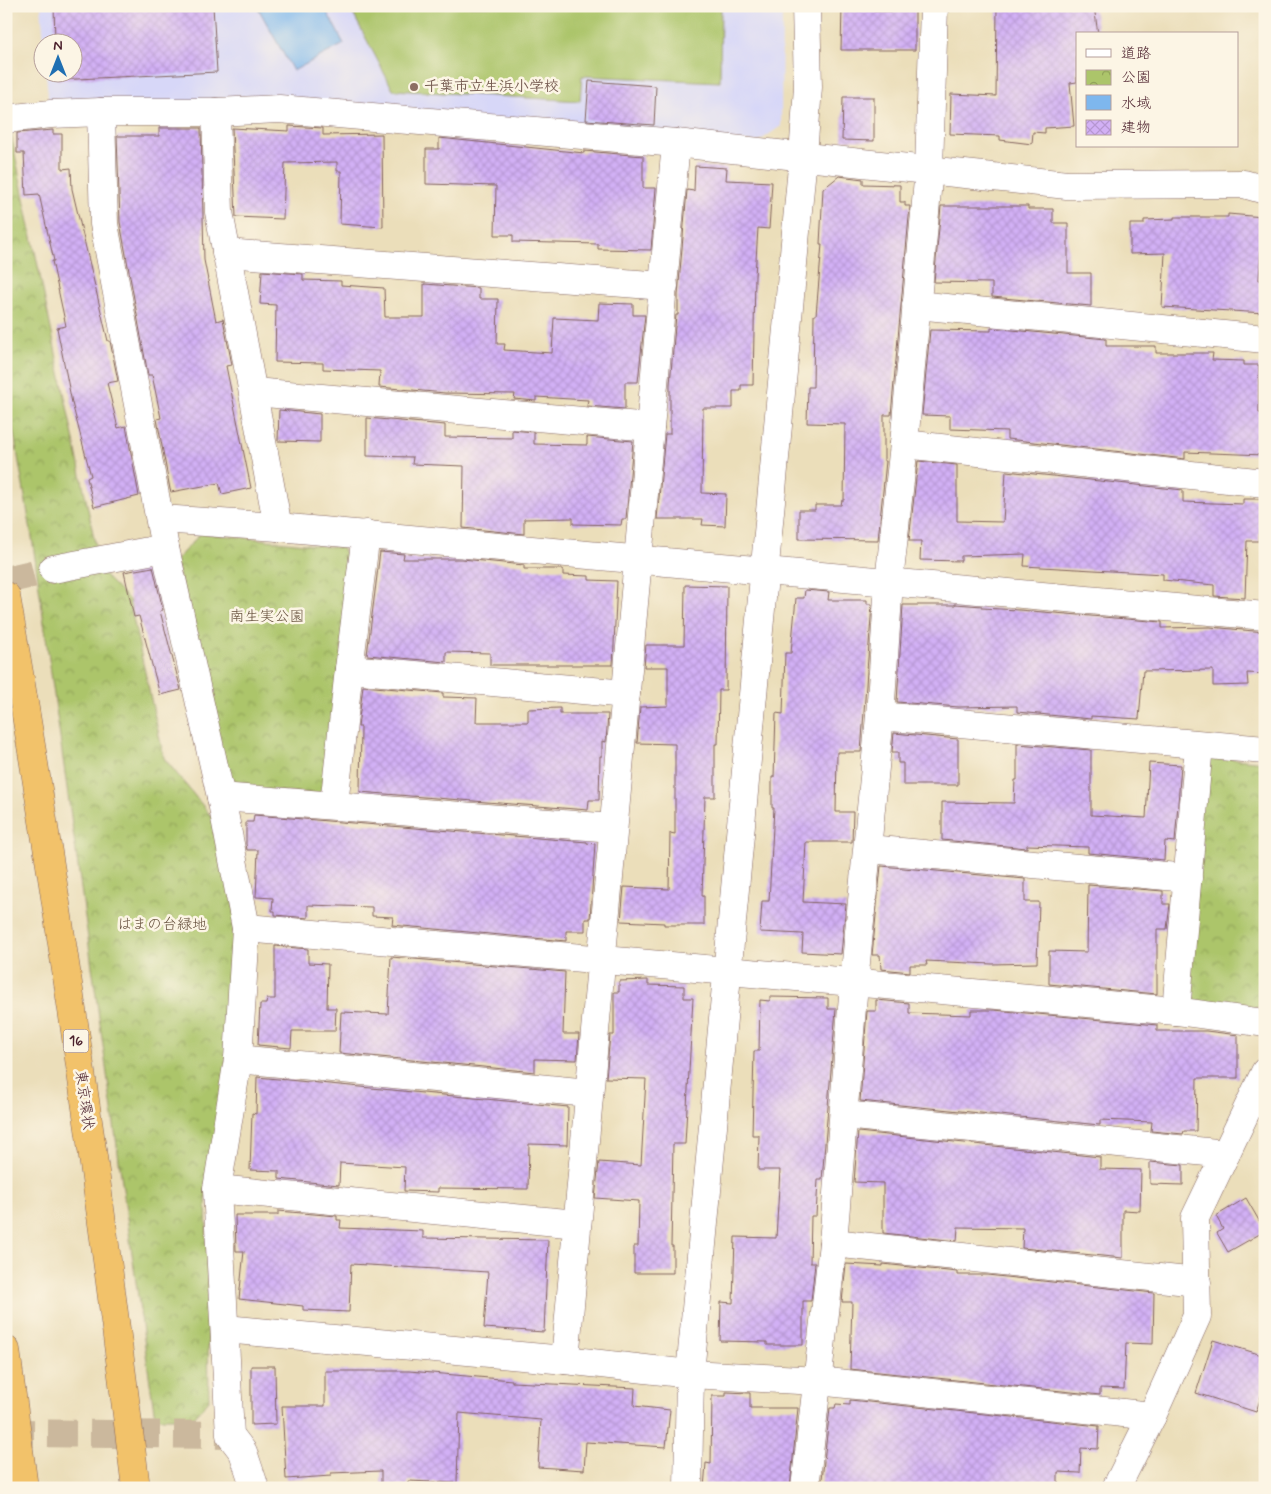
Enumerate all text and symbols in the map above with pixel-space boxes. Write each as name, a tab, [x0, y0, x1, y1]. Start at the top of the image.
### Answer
north arrow	[32, 32, 82, 82]
legend	[1076, 32, 1238, 148]
text: N	[53, 37, 63, 55]
text: 道路	[1121, 44, 1151, 64]
text: 公園	[1121, 68, 1151, 88]
place label: 千葉市立生浜小学校	[424, 77, 559, 97]
marker: 千葉市立生浜小学校	[408, 81, 420, 93]
text: 水域	[1121, 94, 1151, 114]
text: 建物	[1121, 118, 1151, 138]
park label: 南生実公園	[229, 607, 305, 627]
park label: はまの台緑地	[117, 915, 207, 935]
road number: 16	[64, 1030, 88, 1052]
street label: 東京環状	[70, 1069, 98, 1131]

